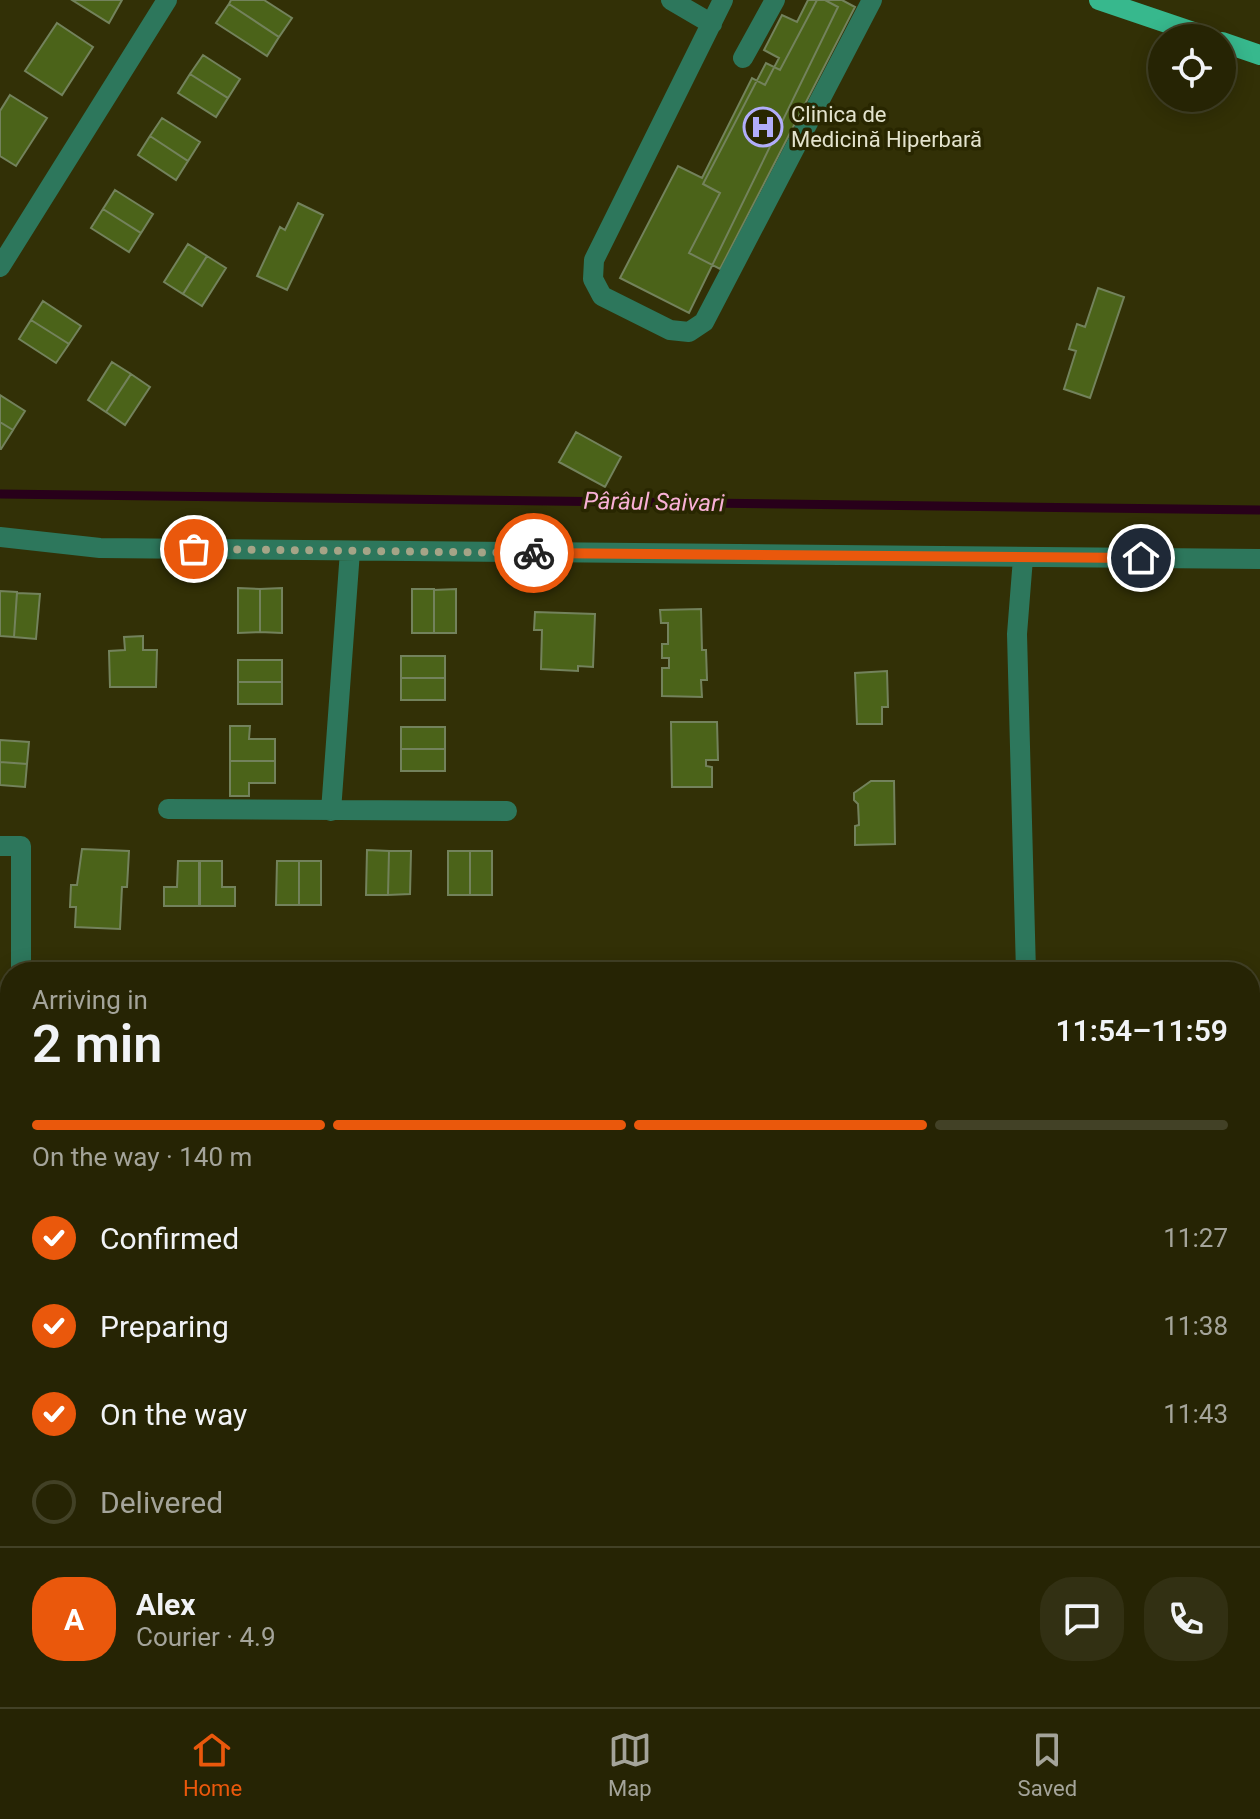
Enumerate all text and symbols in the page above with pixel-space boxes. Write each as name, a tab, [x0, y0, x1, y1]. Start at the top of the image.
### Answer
map controls	[1148, 24, 1236, 112]
button: locate	[1148, 24, 1236, 112]
place label: Clinica de Medicină Hiperbară	[791, 102, 982, 152]
hospital icon: Clinica de Medicină Hiperbară	[742, 106, 784, 148]
water label: Pârâul Saivari	[583, 487, 725, 517]
courier	[494, 513, 574, 593]
pin	[160, 515, 228, 583]
pin	[1107, 524, 1175, 592]
icon: bag	[172, 527, 216, 571]
icon: bike	[512, 531, 556, 575]
icon: home	[1119, 536, 1163, 580]
text: Arriving in	[32, 985, 148, 1015]
text: 11:54–11:59	[1055, 1013, 1228, 1048]
text: 2 min	[32, 1014, 162, 1075]
text: On the way · 140 m	[32, 1142, 252, 1172]
icon: check	[32, 1216, 76, 1260]
text: Confirmed	[100, 1221, 239, 1256]
text: 11:27	[1163, 1223, 1228, 1253]
icon: check	[32, 1304, 76, 1348]
text: Preparing	[100, 1309, 229, 1344]
text: 11:38	[1163, 1311, 1228, 1341]
icon: check	[32, 1392, 76, 1436]
text: On the way	[100, 1397, 247, 1432]
text: 11:43	[1163, 1399, 1228, 1429]
text: Delivered	[100, 1485, 223, 1520]
button: chat	[1040, 1577, 1124, 1661]
button: phone	[1144, 1577, 1228, 1661]
text: Alex	[136, 1587, 196, 1622]
text: A	[64, 1602, 84, 1637]
text: Courier · 4.9	[136, 1622, 276, 1652]
tab: Home	[183, 1728, 242, 1801]
tab: Map	[608, 1728, 652, 1801]
tab: Saved	[1018, 1728, 1077, 1801]

